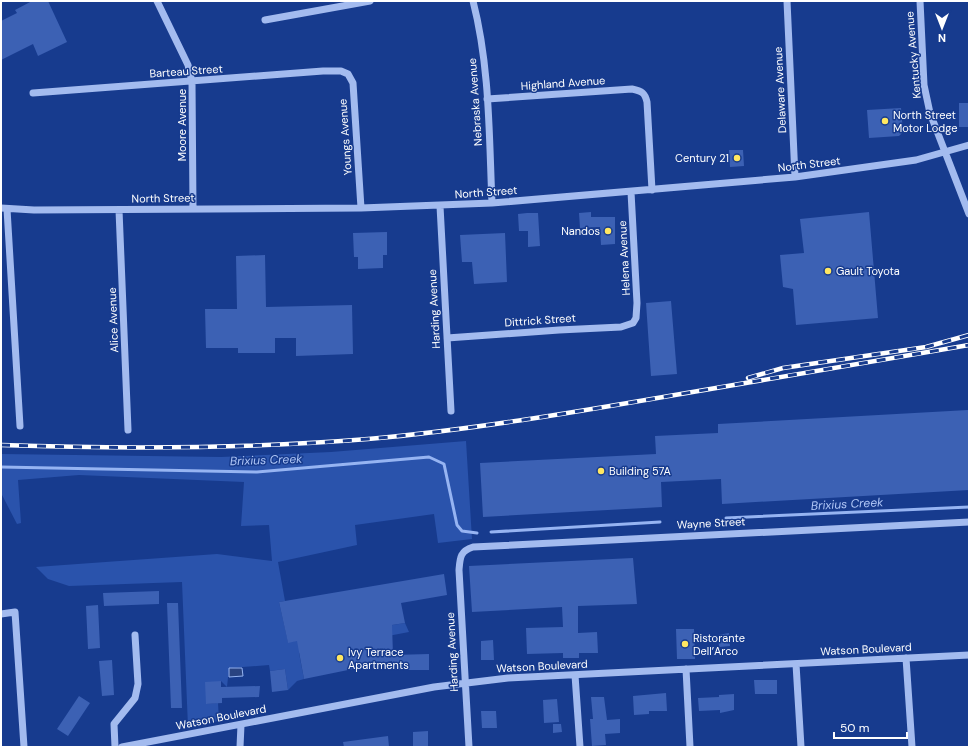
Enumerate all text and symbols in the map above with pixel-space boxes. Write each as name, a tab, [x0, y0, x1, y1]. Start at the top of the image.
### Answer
north arrow	[922, 8, 962, 48]
street label: Kentucky Avenue	[902, 11, 924, 99]
text: N	[938, 31, 946, 45]
street label: Delaware Avenue	[771, 46, 789, 134]
street label: Nebraska Avenue	[465, 58, 485, 146]
street label: Barteau Street	[149, 61, 223, 81]
street label: Highland Avenue	[520, 73, 606, 93]
street label: Moore Avenue	[175, 89, 189, 161]
street label: Youngs Avenue	[335, 98, 355, 176]
place label: North Street Motor Lodge	[893, 108, 957, 135]
marker: North Street Motor Lodge	[880, 116, 890, 126]
place label: Century 21	[675, 151, 729, 165]
marker: Century 21	[732, 153, 742, 163]
street label: North Street	[777, 153, 841, 175]
street label: North Street	[454, 183, 518, 201]
street label: North Street	[131, 190, 195, 206]
street label: Helena Avenue	[615, 220, 633, 296]
place label: Nandos	[561, 224, 600, 238]
marker: Nandos	[603, 226, 613, 236]
place label: Gault Toyota	[836, 264, 900, 278]
marker: Gault Toyota	[823, 266, 833, 276]
street label: Harding Avenue	[425, 269, 443, 349]
street label: Alice Avenue	[105, 287, 121, 353]
street label: Dittrick Street	[504, 311, 576, 329]
water label: Brixius Creek	[229, 451, 303, 469]
place label: Building 57A	[609, 464, 671, 478]
marker: Building 57A	[596, 466, 606, 476]
water label: Brixius Creek	[810, 494, 884, 514]
street label: Wayne Street	[676, 514, 746, 532]
street label: Harding Avenue	[443, 612, 461, 692]
place label: Ristorante Dell’Arco	[693, 631, 745, 658]
marker: Ristorante Dell’Arco	[680, 639, 690, 649]
street label: Watson Boulevard	[820, 640, 912, 658]
place label: Ivy Terrace Apartments	[348, 645, 409, 672]
marker: Ivy Terrace Apartments	[335, 653, 345, 663]
street label: Watson Boulevard	[496, 657, 588, 675]
street label: Watson Boulevard	[175, 701, 267, 733]
scale bar	[834, 714, 907, 740]
text: 50 m	[840, 720, 869, 736]

